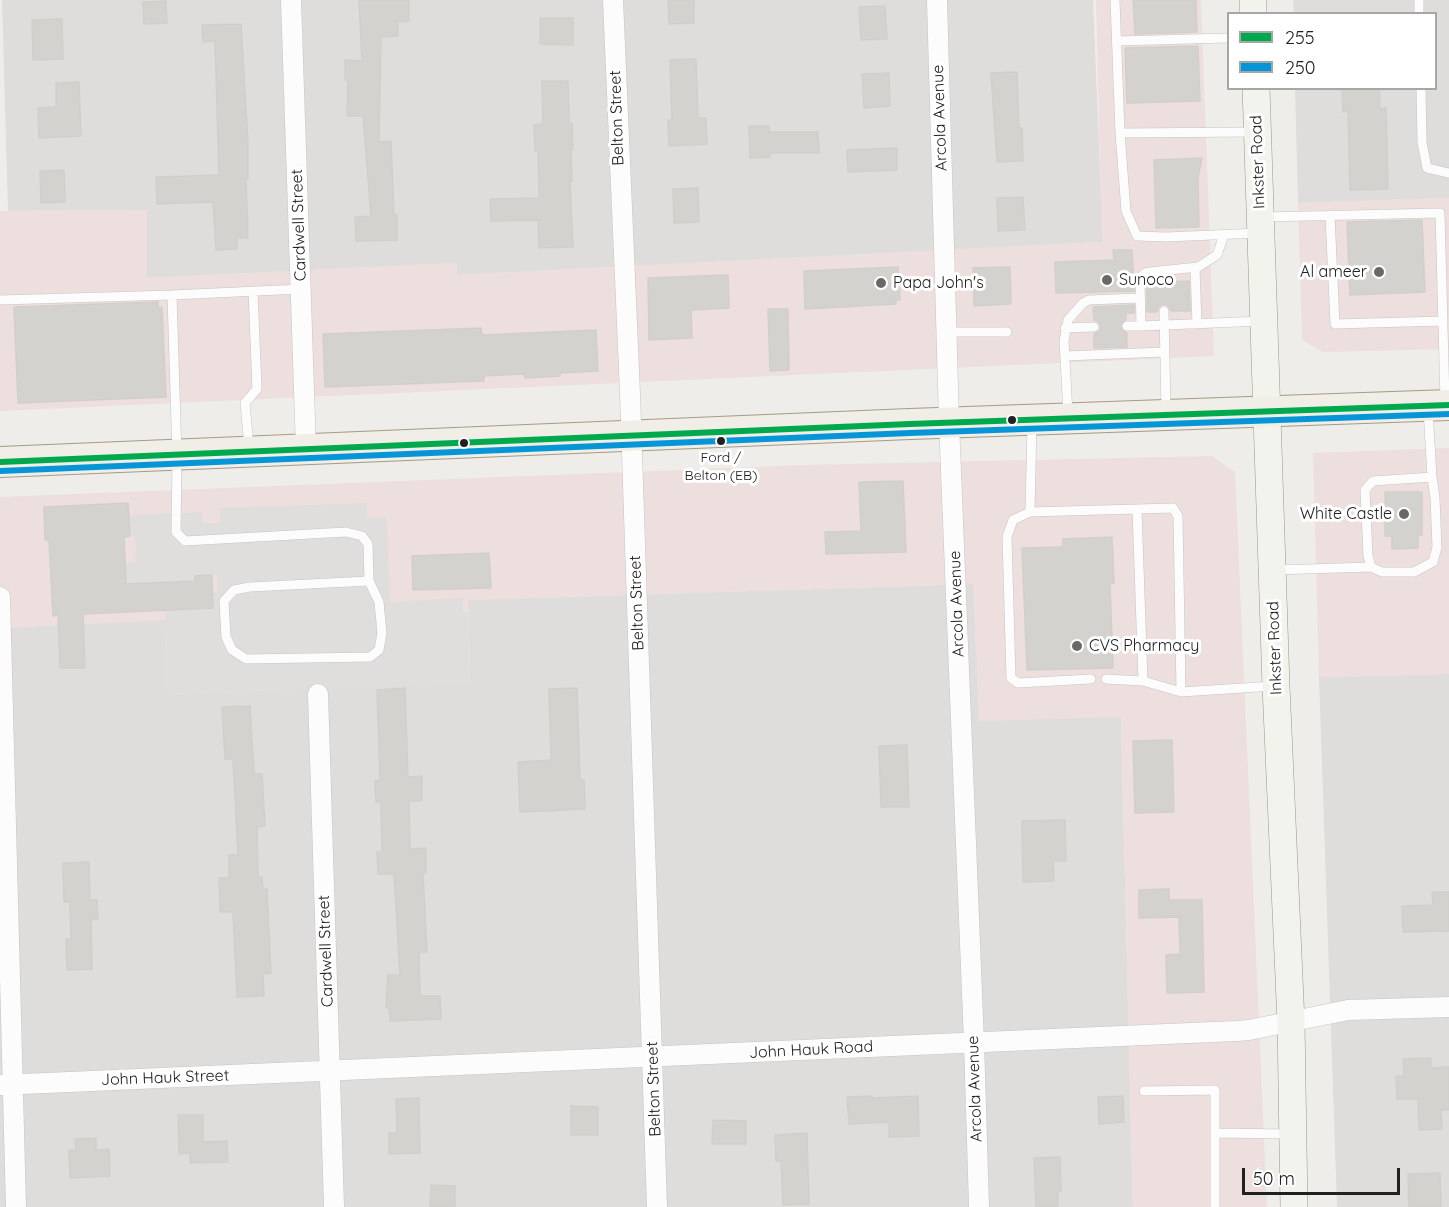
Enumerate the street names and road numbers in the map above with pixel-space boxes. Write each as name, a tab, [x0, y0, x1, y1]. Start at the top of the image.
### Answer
street label: Arcola Avenue	[929, 64, 951, 172]
street label: Belton Street	[606, 70, 628, 166]
street label: Inkster Road	[1247, 115, 1269, 209]
street label: Cardwell Street	[287, 169, 311, 281]
street label: Arcola Avenue	[946, 550, 968, 658]
street label: Belton Street	[626, 555, 648, 651]
street label: Inkster Road	[1264, 601, 1286, 695]
street label: Cardwell Street	[314, 895, 338, 1007]
street label: Arcola Avenue	[964, 1035, 986, 1143]
street label: John Hauk Road	[748, 1037, 874, 1063]
street label: Belton Street	[643, 1041, 665, 1137]
street label: John Hauk Street	[101, 1066, 229, 1090]

